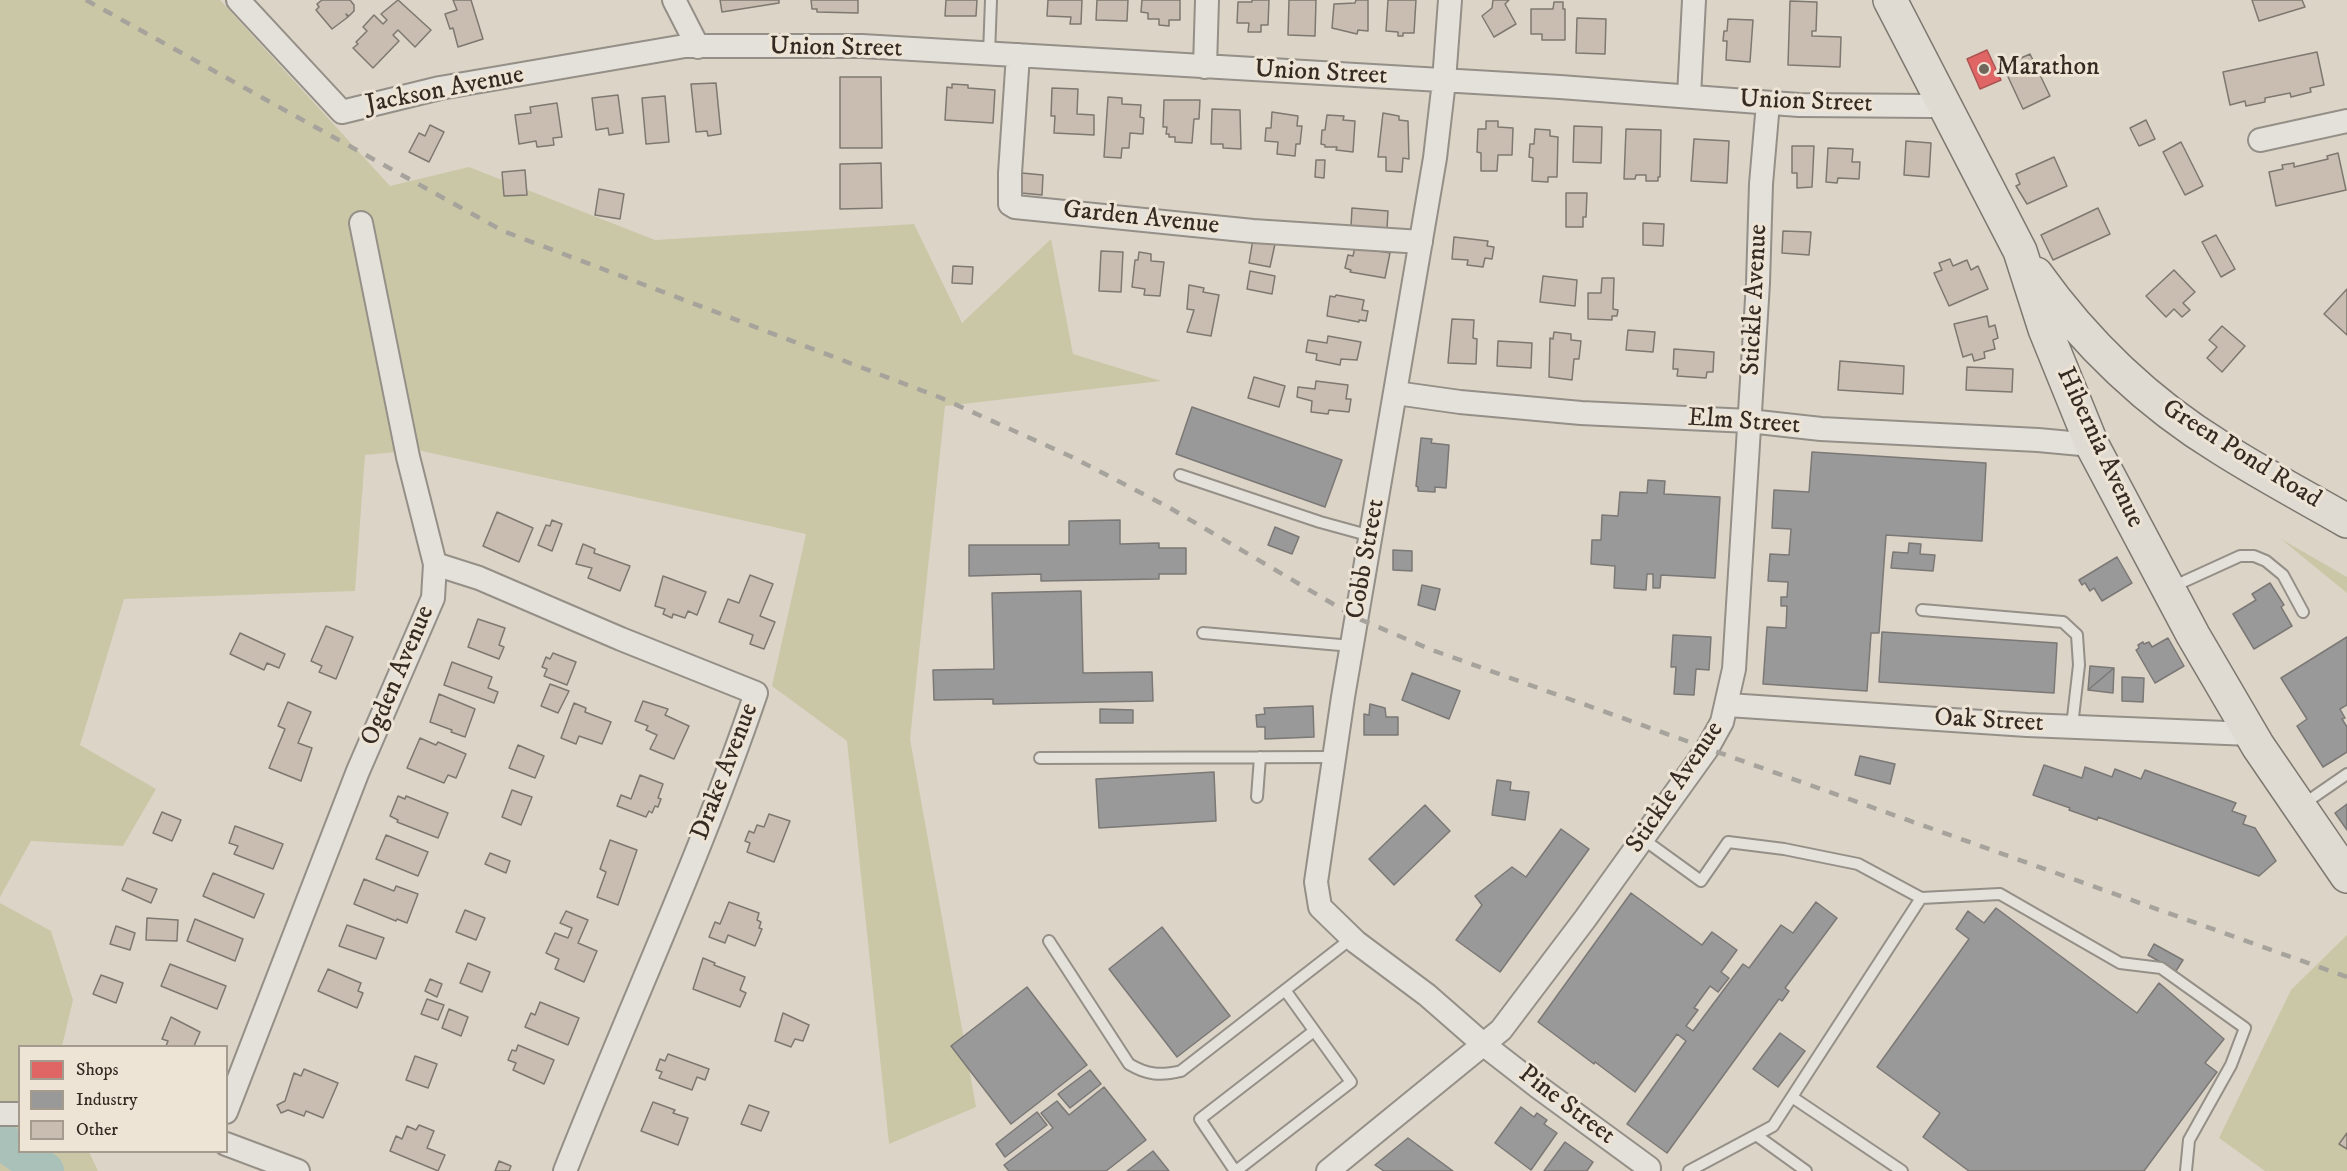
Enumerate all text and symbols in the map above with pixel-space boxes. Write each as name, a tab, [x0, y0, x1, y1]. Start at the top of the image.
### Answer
street label: Union Street	[769, 32, 903, 66]
place label: Marathon	[1996, 53, 2100, 85]
street label: Union Street	[1254, 55, 1388, 93]
street label: Jackson Avenue	[363, 60, 527, 122]
marker: Marathon	[1977, 62, 1991, 76]
street label: Union Street	[1739, 85, 1873, 121]
street label: Garden Avenue	[1061, 195, 1221, 243]
street label: Stickle Avenue	[1736, 223, 1776, 377]
street label: Hibernia Avenue	[2048, 363, 2150, 533]
street label: Green Pond Road	[2156, 394, 2326, 516]
street label: Elm Street	[1687, 404, 1801, 442]
street label: Cobb Street	[1341, 497, 1393, 621]
street label: Ogden Avenue	[356, 601, 442, 751]
street label: Drake Avenue	[686, 699, 766, 845]
street label: Oak Street	[1934, 704, 2044, 740]
street label: Stickle Avenue	[1621, 716, 1731, 860]
legend	[18, 1045, 228, 1153]
text: Shops	[76, 1059, 119, 1081]
street label: Pine Street	[1511, 1060, 1621, 1152]
text: Industry	[76, 1089, 137, 1111]
text: Other	[76, 1119, 118, 1141]

